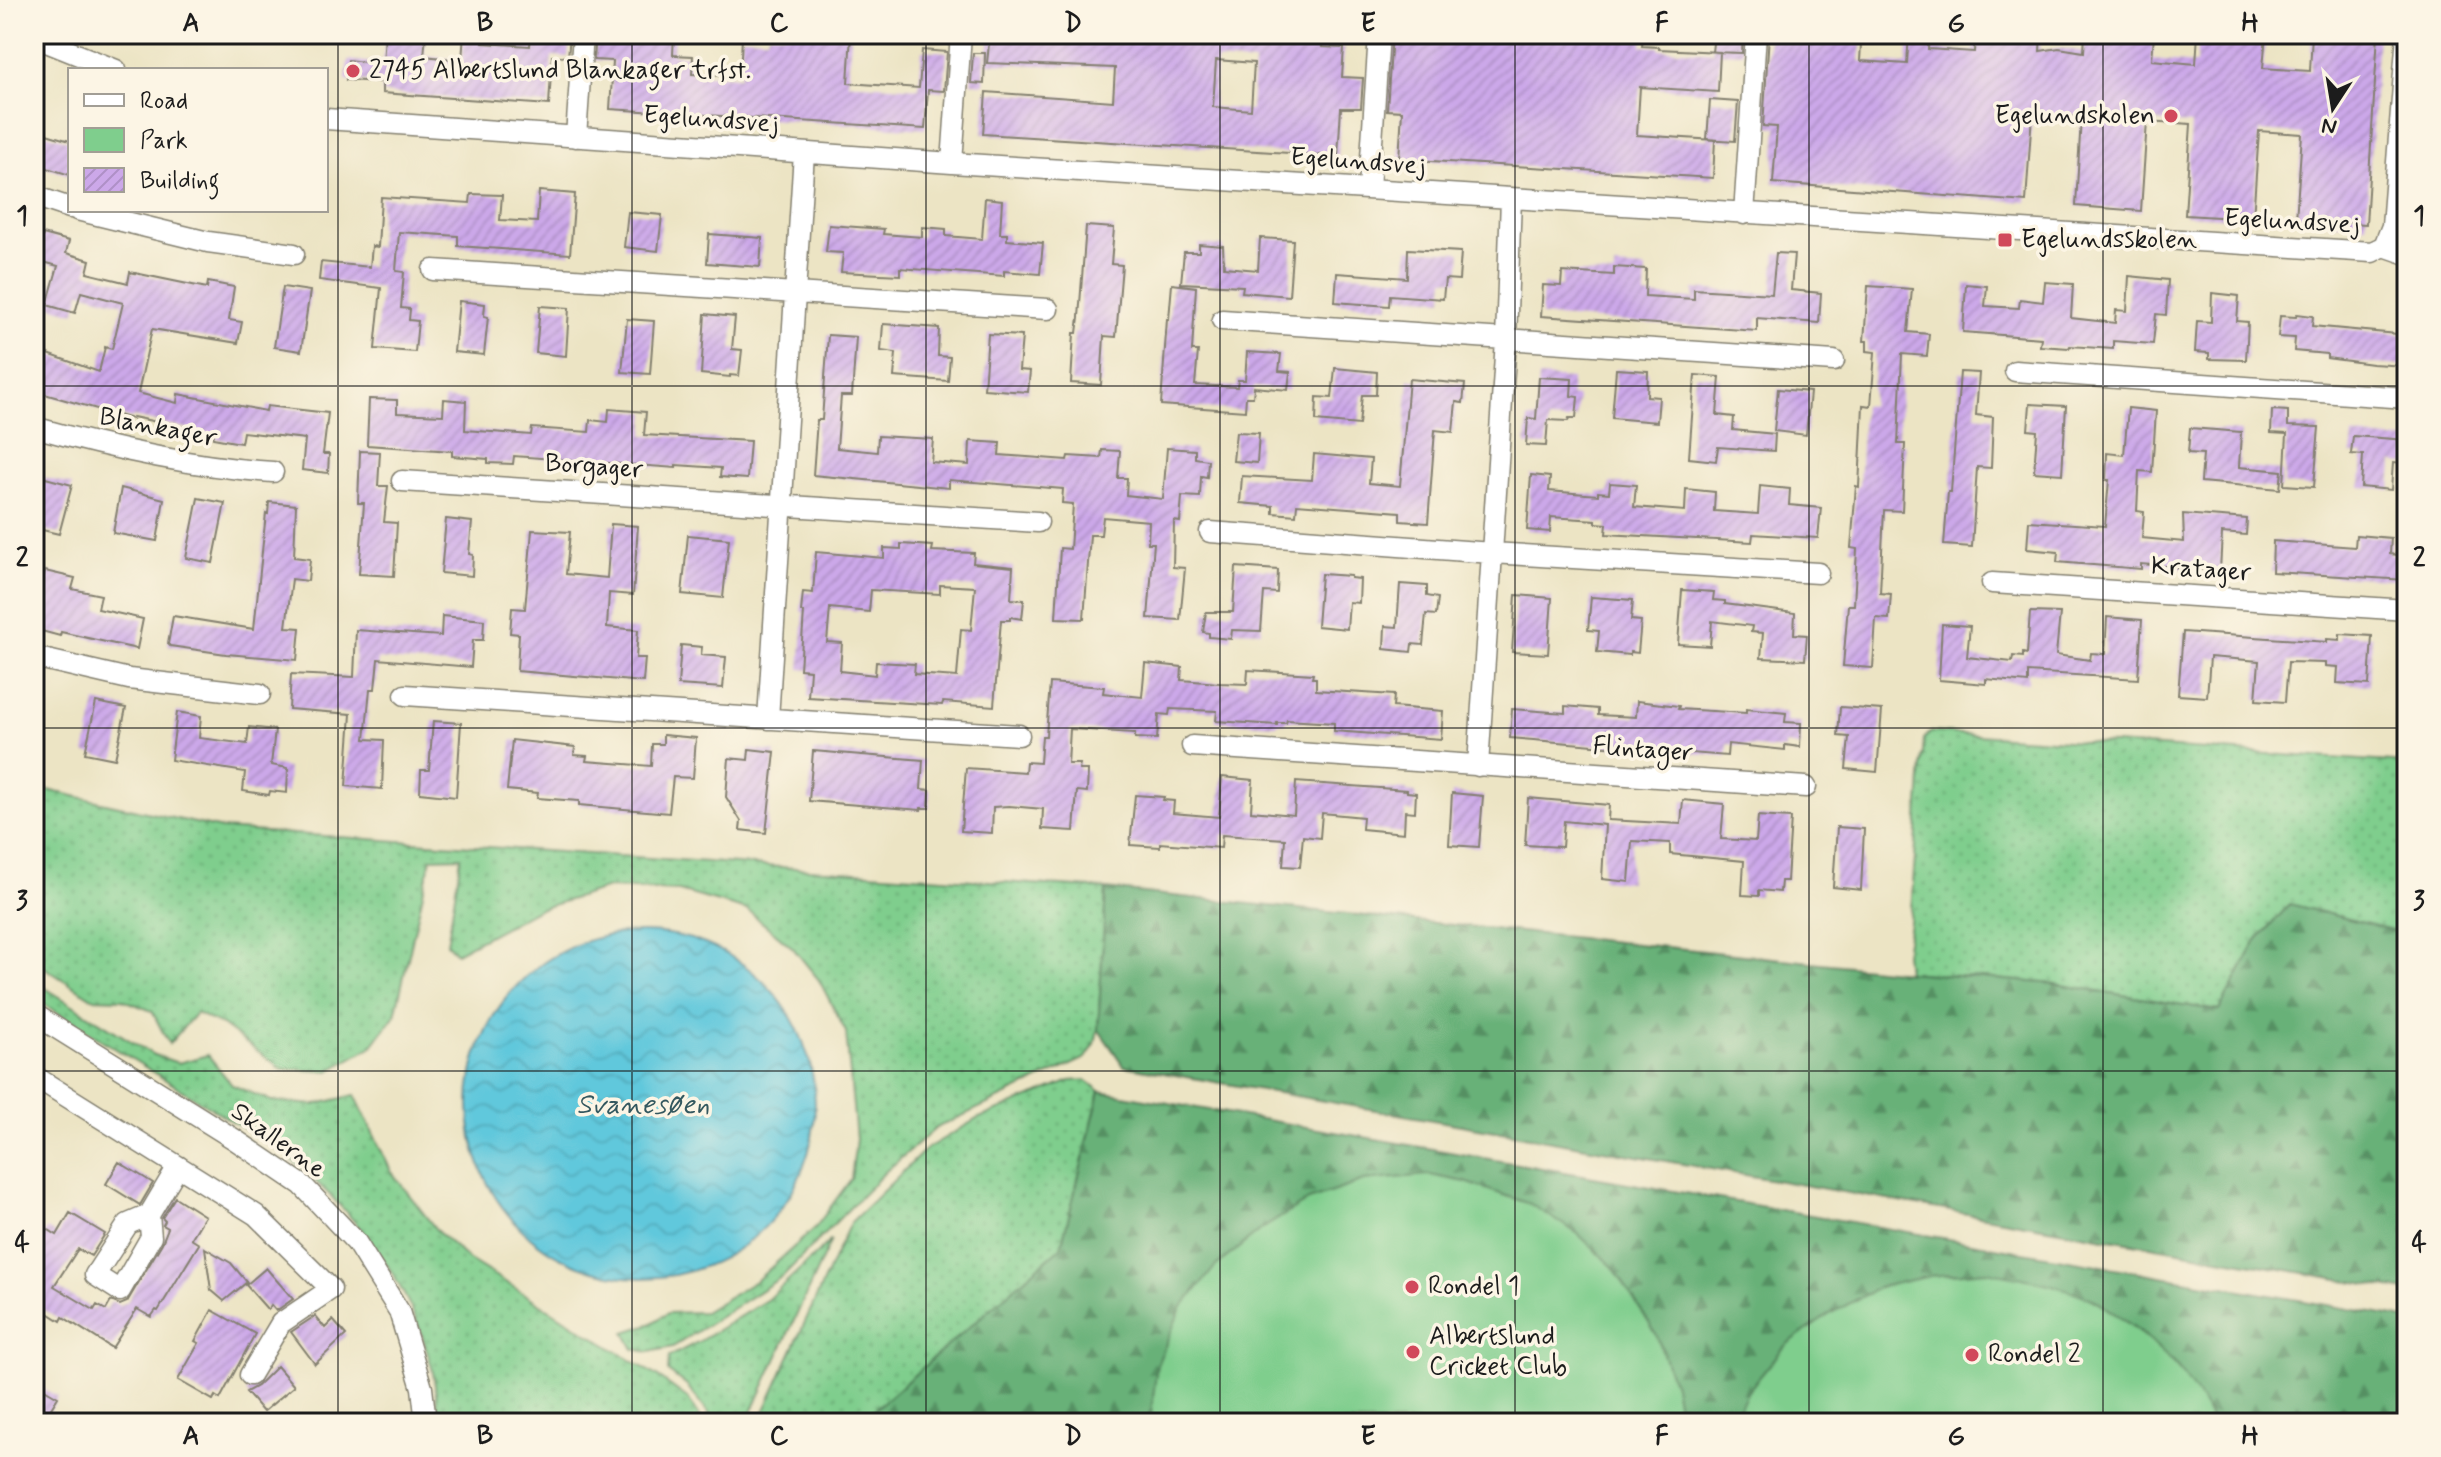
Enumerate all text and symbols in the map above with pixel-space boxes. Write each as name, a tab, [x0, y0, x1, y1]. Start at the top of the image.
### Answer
text: A	[182, 7, 200, 41]
text: B	[477, 7, 493, 41]
text: C	[770, 7, 789, 41]
text: D	[1064, 7, 1082, 41]
text: E	[1360, 7, 1376, 41]
text: F	[1655, 7, 1669, 41]
text: G	[1947, 7, 1965, 41]
text: H	[2242, 7, 2259, 41]
place label: 2745 Albertslund Blankager trfst.	[369, 54, 751, 91]
marker: 2745 Albertslund Blankager trfst.	[344, 62, 362, 80]
legend	[68, 68, 328, 212]
north arrow	[2293, 68, 2373, 148]
text: Road	[140, 86, 188, 117]
street label: Egelundsvej	[642, 98, 780, 142]
place label: Egelundskolen	[1995, 99, 2155, 133]
marker: Egelundskolen	[2162, 107, 2180, 125]
text: N	[2319, 110, 2339, 141]
text: Park	[140, 126, 188, 157]
street label: Egelundsvej	[1289, 140, 1427, 184]
text: Building	[140, 166, 220, 200]
text: 1	[16, 200, 28, 234]
text: 1	[2413, 200, 2425, 234]
street label: Egelundsvej	[2223, 201, 2361, 243]
place label: Egelundsskolen	[2021, 223, 2197, 257]
marker: Egelundsskolen	[1996, 231, 2014, 249]
street label: Blankager	[96, 400, 220, 459]
street label: Borgager	[544, 447, 644, 489]
text: 2	[16, 542, 29, 576]
text: 2	[2413, 542, 2426, 576]
street label: Kratager	[2150, 550, 2252, 590]
street label: Flintager	[1591, 730, 1694, 772]
text: 3	[16, 885, 28, 919]
text: 3	[2413, 885, 2425, 919]
water label: Svanesøen	[576, 1087, 710, 1124]
street label: Skallerne	[224, 1095, 332, 1187]
text: 4	[14, 1227, 30, 1261]
text: 4	[2411, 1227, 2427, 1261]
place label: Rondel 1	[1428, 1270, 1519, 1304]
marker: Rondel 1	[1403, 1278, 1421, 1296]
place label: Albertslund Cricket Club	[1429, 1320, 1567, 1384]
place label: Rondel 2	[1988, 1338, 2081, 1372]
marker: Albertslund Cricket Club	[1404, 1343, 1422, 1361]
marker: Rondel 2	[1963, 1346, 1981, 1364]
text: A	[182, 1420, 200, 1454]
text: B	[477, 1420, 493, 1454]
text: C	[770, 1420, 789, 1454]
text: D	[1064, 1420, 1082, 1454]
text: E	[1360, 1420, 1376, 1454]
text: F	[1655, 1420, 1669, 1454]
text: G	[1947, 1420, 1965, 1454]
text: H	[2242, 1420, 2259, 1454]

